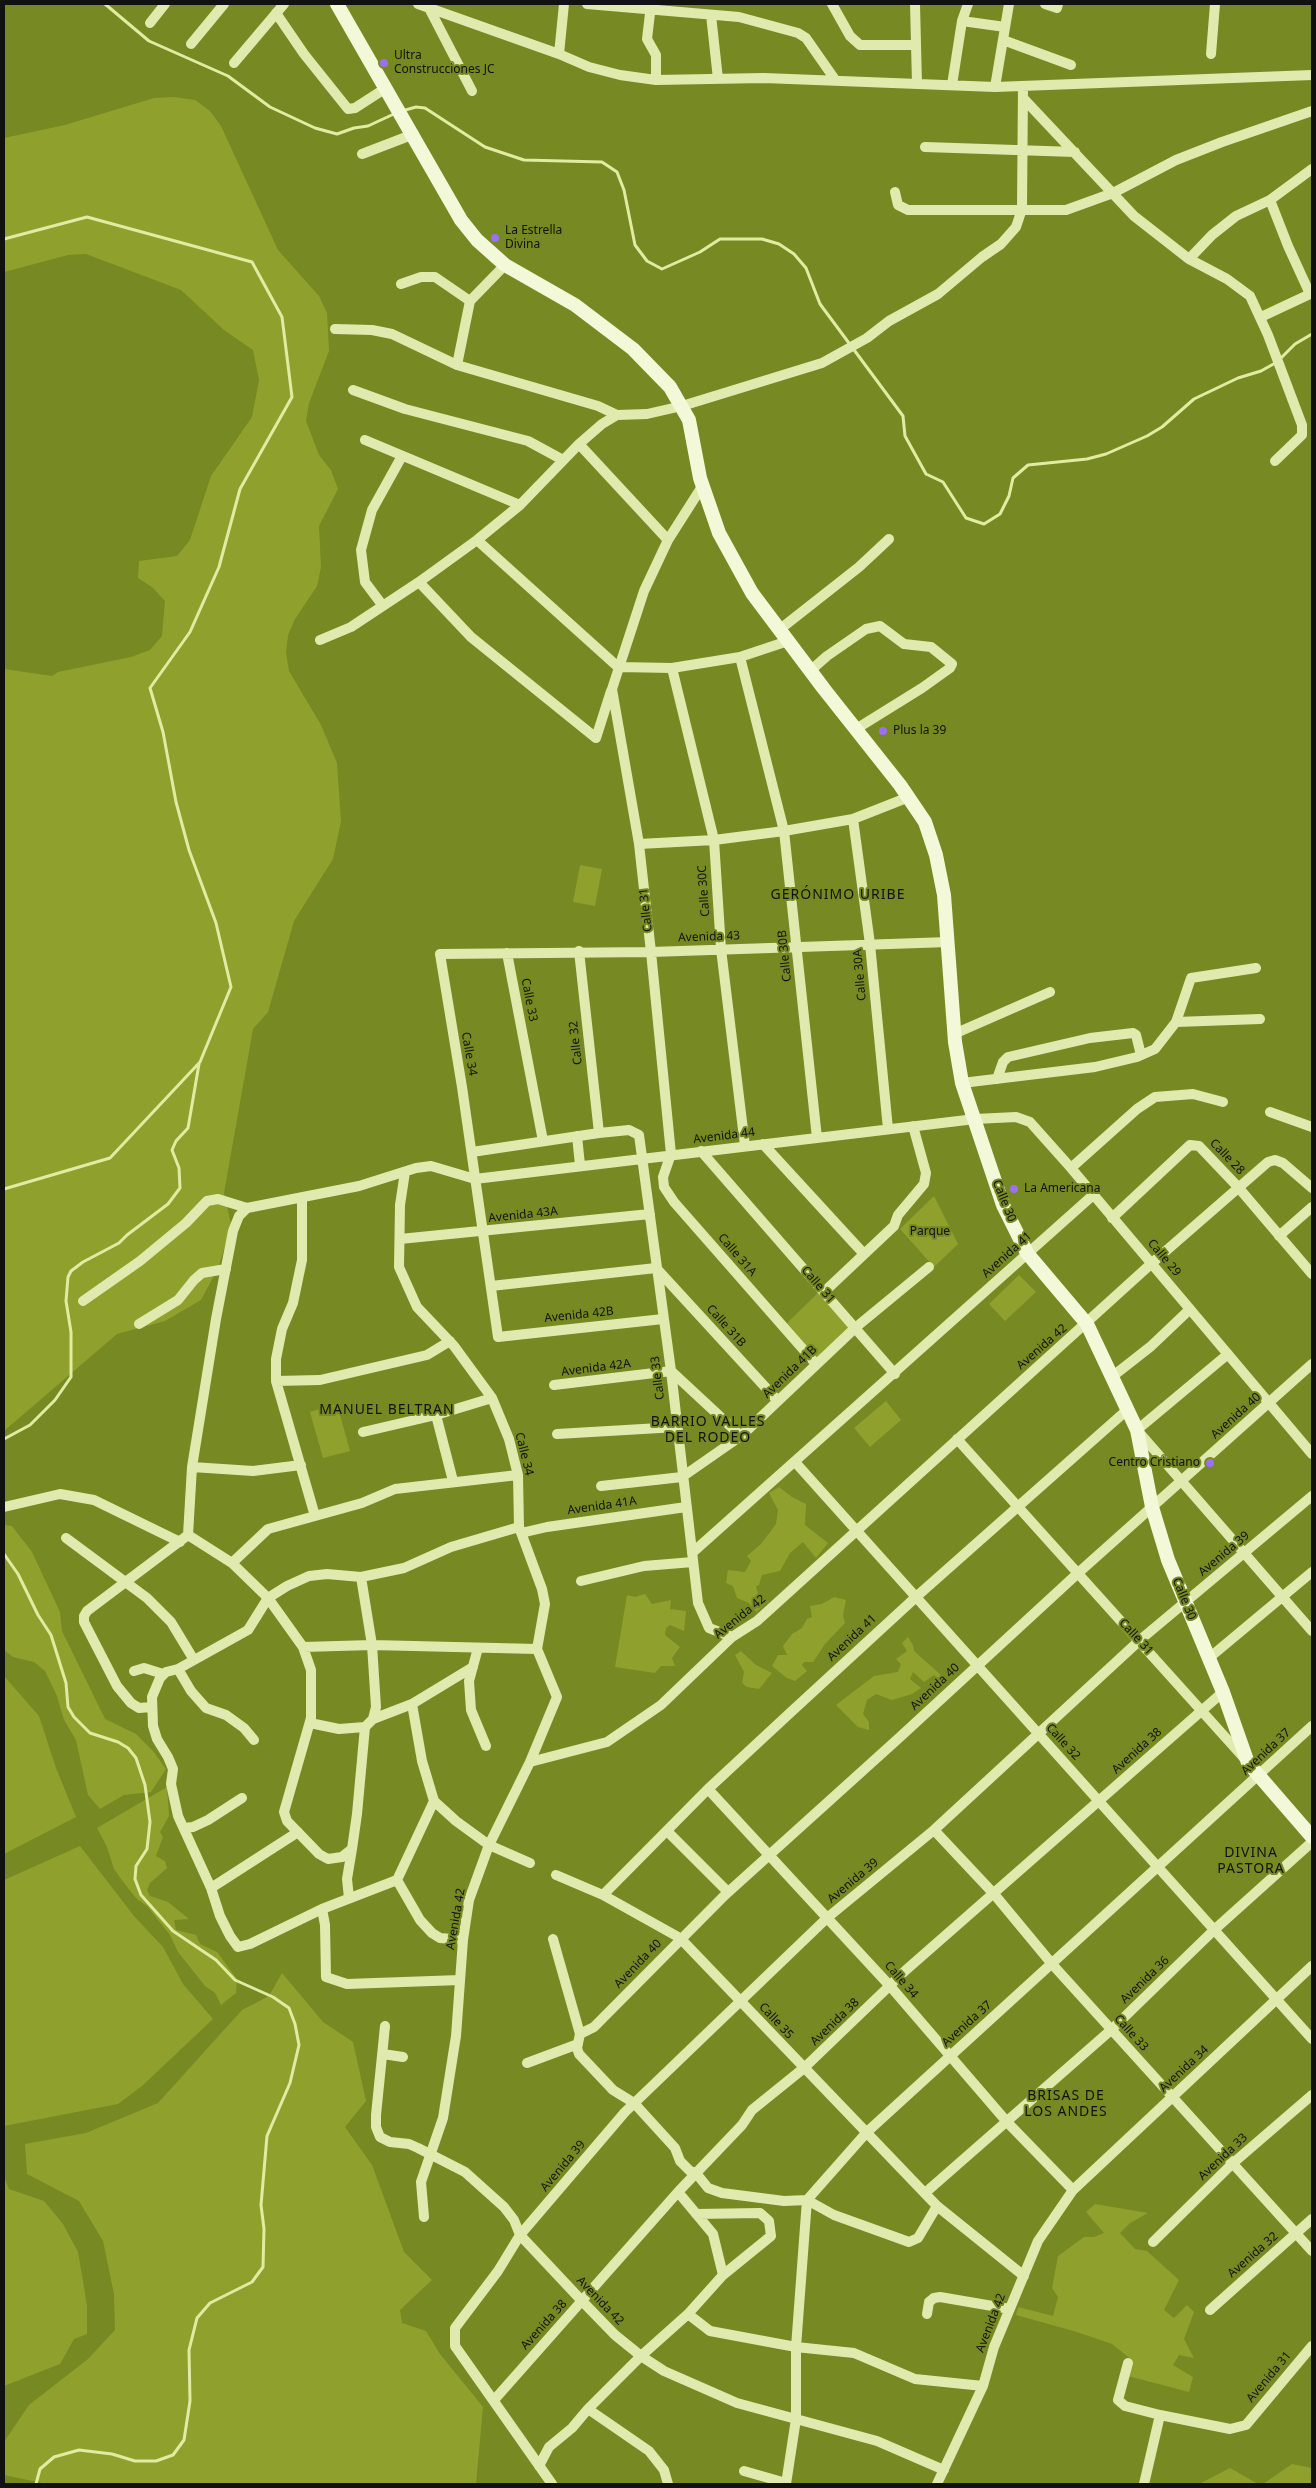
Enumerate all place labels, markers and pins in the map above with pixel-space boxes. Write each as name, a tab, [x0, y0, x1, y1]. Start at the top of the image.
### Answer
place label: Ultra Construcciones JC	[394, 49, 494, 77]
marker: Ultra Construcciones JC	[378, 57, 390, 69]
place label: La Estrella Divina	[505, 224, 562, 252]
marker: La Estrella Divina	[489, 232, 501, 244]
place label: Plus la 39	[893, 724, 946, 738]
marker: Plus la 39	[877, 725, 889, 737]
place label: La Americana	[1024, 1182, 1100, 1196]
marker: La Americana	[1008, 1183, 1020, 1195]
place label: Centro Cristiano	[1109, 1456, 1200, 1470]
marker: Centro Cristiano	[1204, 1457, 1216, 1469]

